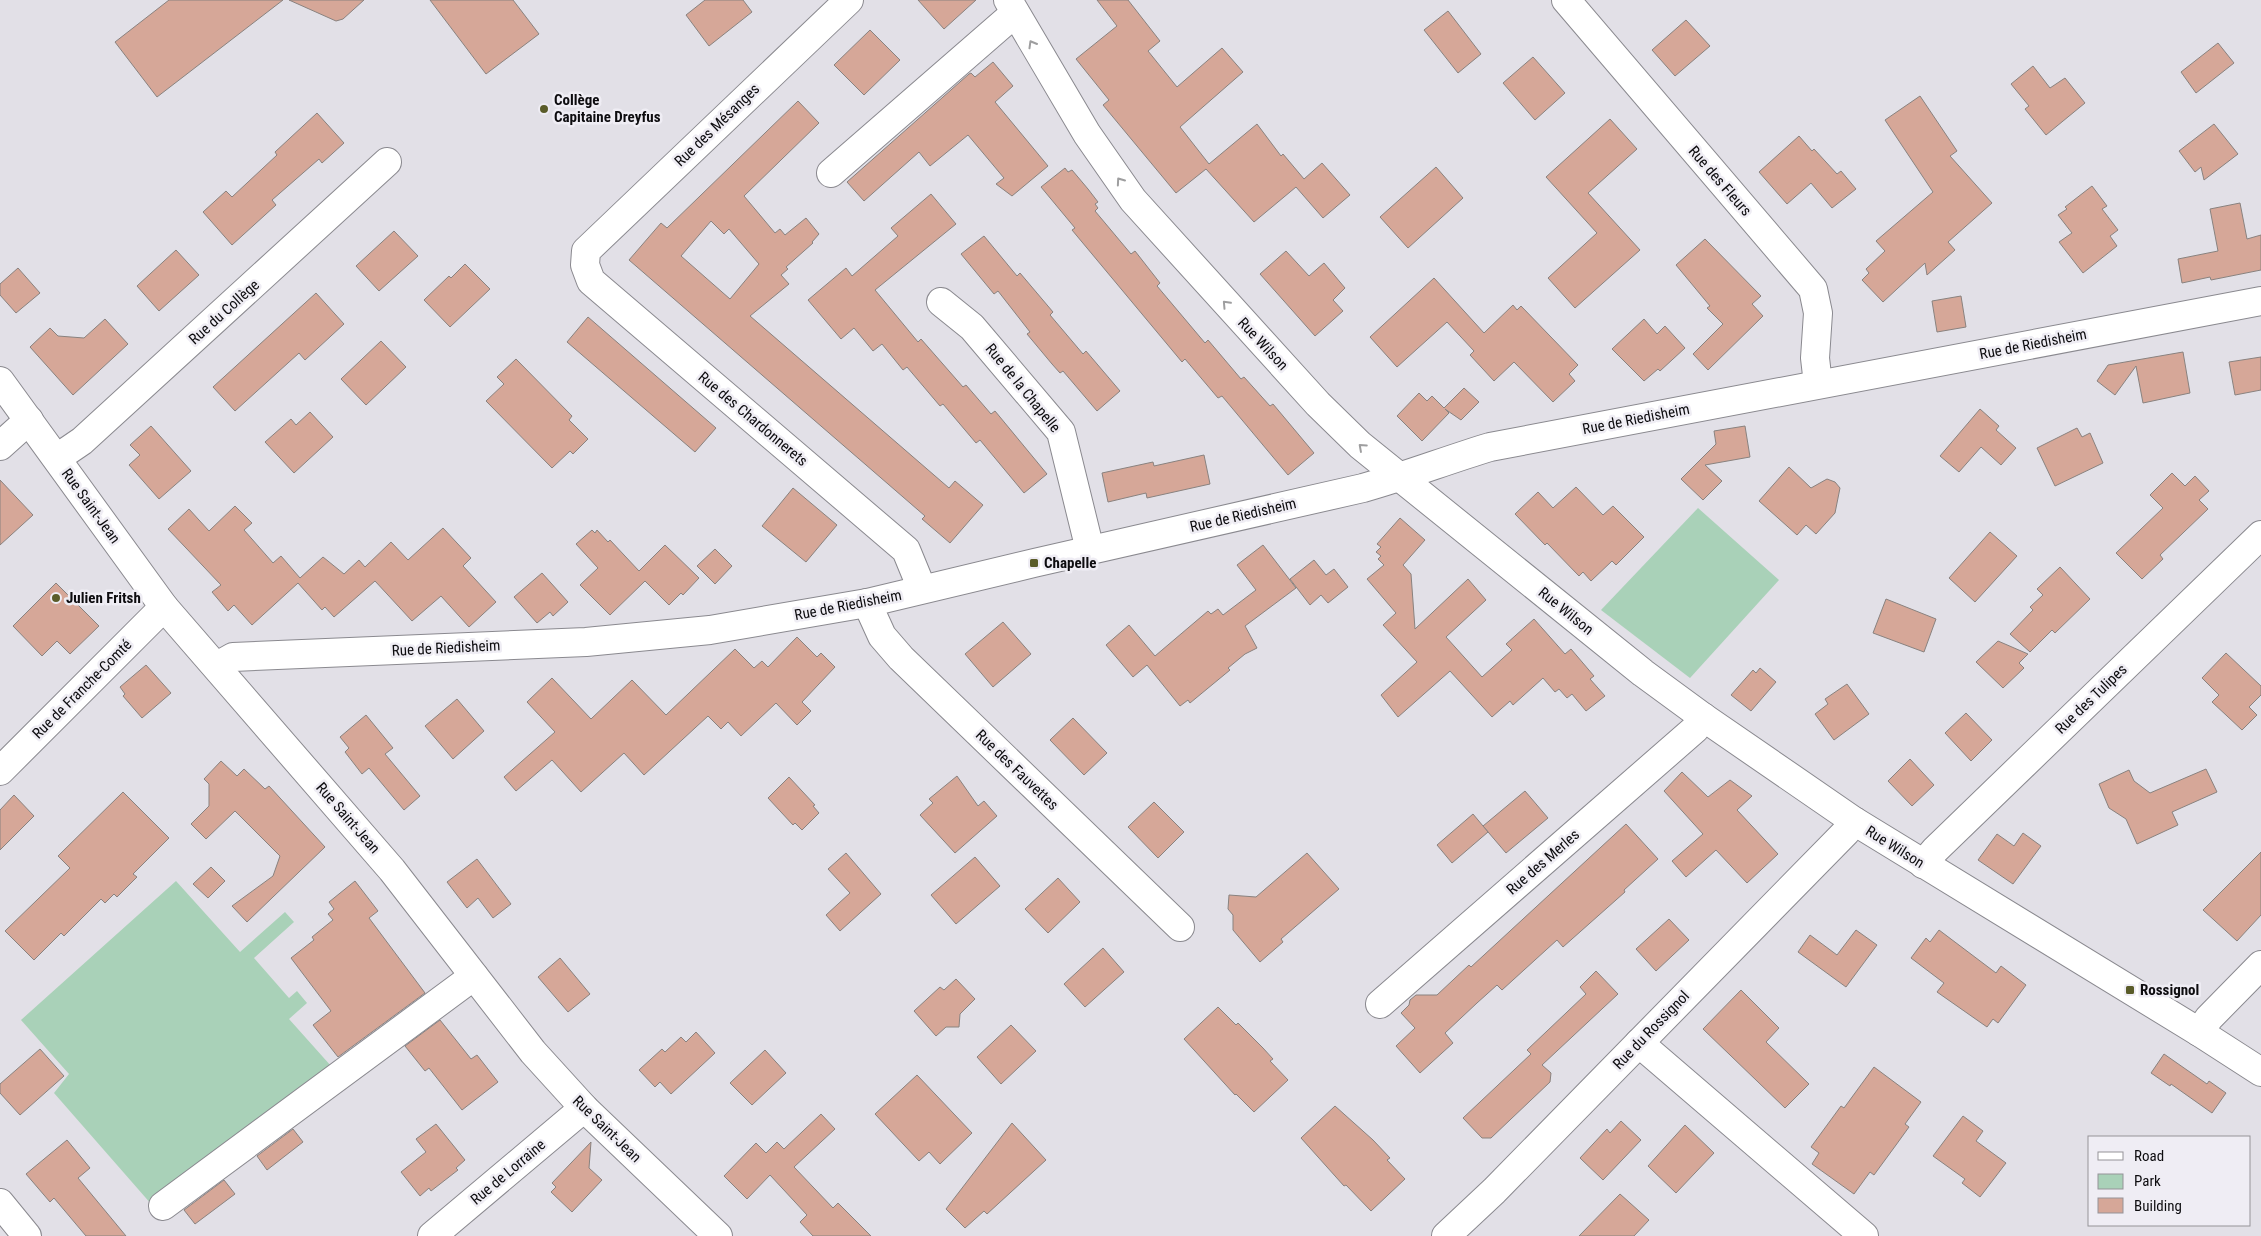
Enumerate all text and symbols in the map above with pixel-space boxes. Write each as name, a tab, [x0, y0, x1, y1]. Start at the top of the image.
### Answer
one-way arrow	[1029, 40, 1039, 49]
street label: Rue des Mésanges	[671, 80, 763, 170]
place label: Collège Capitaine Dreyfus	[554, 91, 661, 126]
marker: Collège Capitaine Dreyfus	[538, 103, 550, 115]
street label: Rue des Fleurs	[1685, 142, 1755, 220]
one-way arrow	[1117, 177, 1126, 187]
street label: Rue du Collège	[185, 276, 263, 348]
one-way arrow	[1223, 300, 1232, 309]
street label: Rue Wilson	[1234, 314, 1292, 374]
street label: Rue de Riedisheim	[1978, 325, 2088, 363]
street label: Rue de la Chapelle	[982, 340, 1064, 436]
street label: Rue des Chardonnerets	[695, 368, 811, 470]
street label: Rue de Riedisheim	[1581, 400, 1691, 438]
one-way arrow	[1358, 443, 1367, 452]
street label: Rue Saint-Jean	[58, 465, 124, 547]
street label: Rue de Riedisheim	[1188, 494, 1298, 536]
place label: Chapelle	[1044, 554, 1096, 572]
marker: Chapelle	[1028, 557, 1040, 569]
street label: Rue Wilson	[1535, 583, 1597, 639]
street label: Rue de Riedisheim	[793, 586, 903, 624]
place label: Julien Fritsh	[66, 589, 141, 607]
marker: Julien Fritsh	[50, 592, 62, 604]
street label: Rue de Franche-Comté	[29, 636, 135, 742]
street label: Rue de Riedisheim	[391, 636, 501, 660]
street label: Rue des Tulipes	[2051, 660, 2131, 738]
street label: Rue des Fauvettes	[972, 726, 1062, 814]
street label: Rue Saint-Jean	[312, 779, 384, 857]
street label: Rue Wilson	[1862, 822, 1928, 872]
street label: Rue des Merles	[1503, 825, 1583, 899]
place label: Rossignol	[2140, 981, 2199, 999]
marker: Rossignol	[2124, 984, 2136, 996]
street label: Rue du Rossignol	[1609, 987, 1693, 1073]
street label: Rue Saint-Jean	[569, 1092, 645, 1166]
street label: Rue de Lorraine	[467, 1136, 549, 1208]
legend	[2088, 1136, 2251, 1226]
text: Road	[2134, 1147, 2164, 1165]
text: Park	[2134, 1172, 2161, 1190]
text: Building	[2134, 1197, 2182, 1215]

